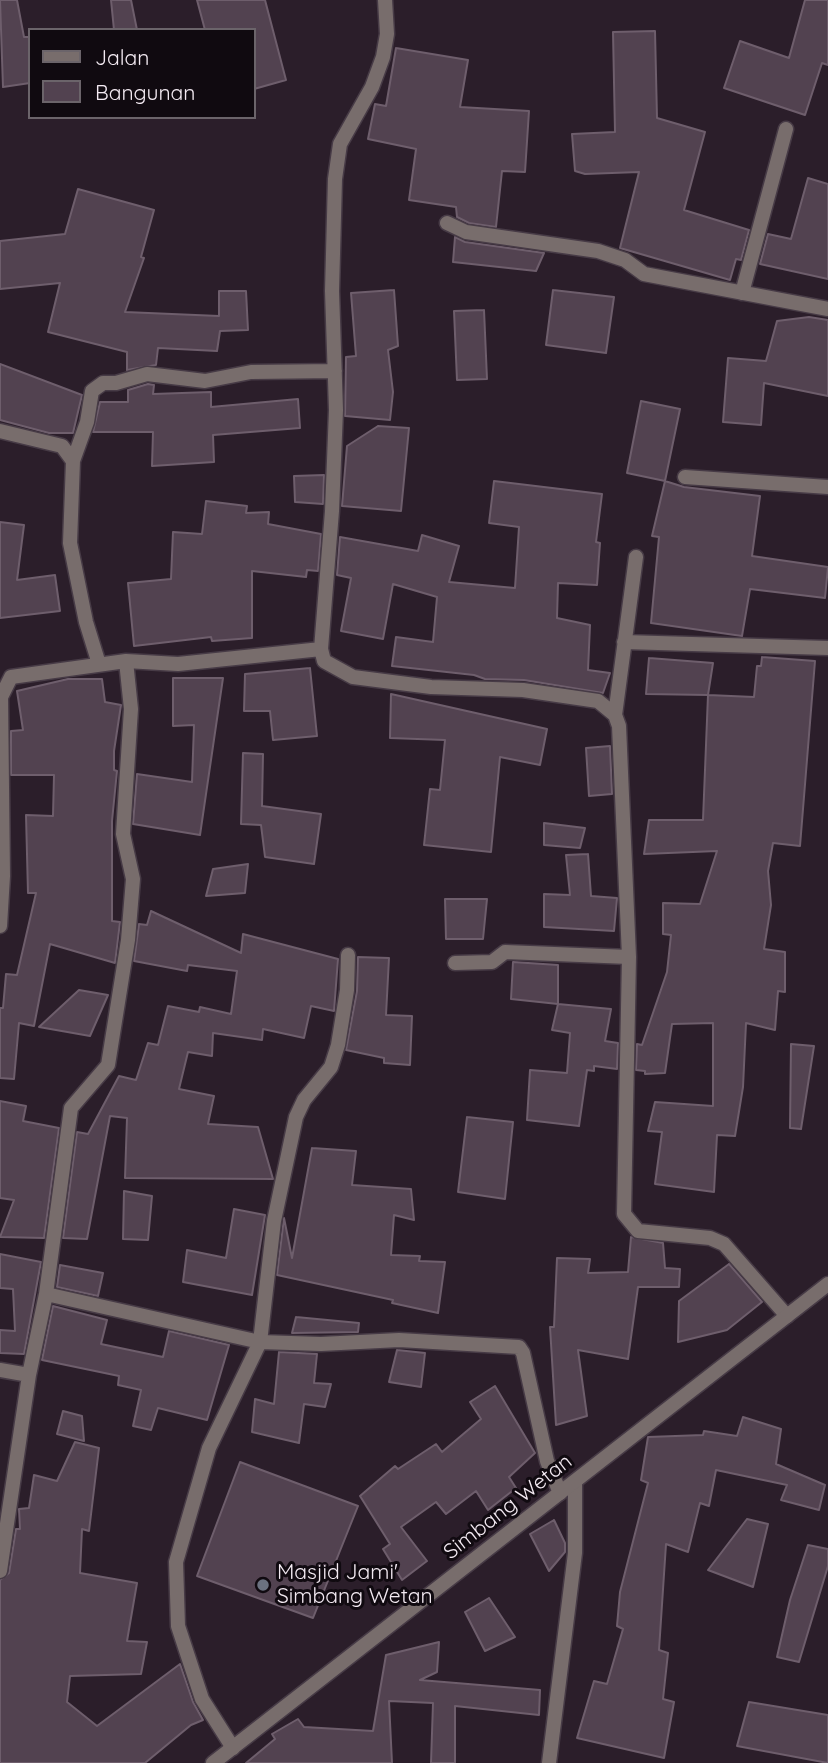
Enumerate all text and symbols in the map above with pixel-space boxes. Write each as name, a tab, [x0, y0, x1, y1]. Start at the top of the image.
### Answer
legend	[28, 28, 256, 119]
text: Jalan	[95, 44, 149, 70]
text: Bangunan	[95, 79, 195, 105]
street label: Simbang Wetan	[439, 1449, 577, 1565]
place label: Masjid Jami' Simbang Wetan	[277, 1560, 433, 1610]
marker: Masjid Jami' Simbang Wetan	[255, 1577, 271, 1593]

